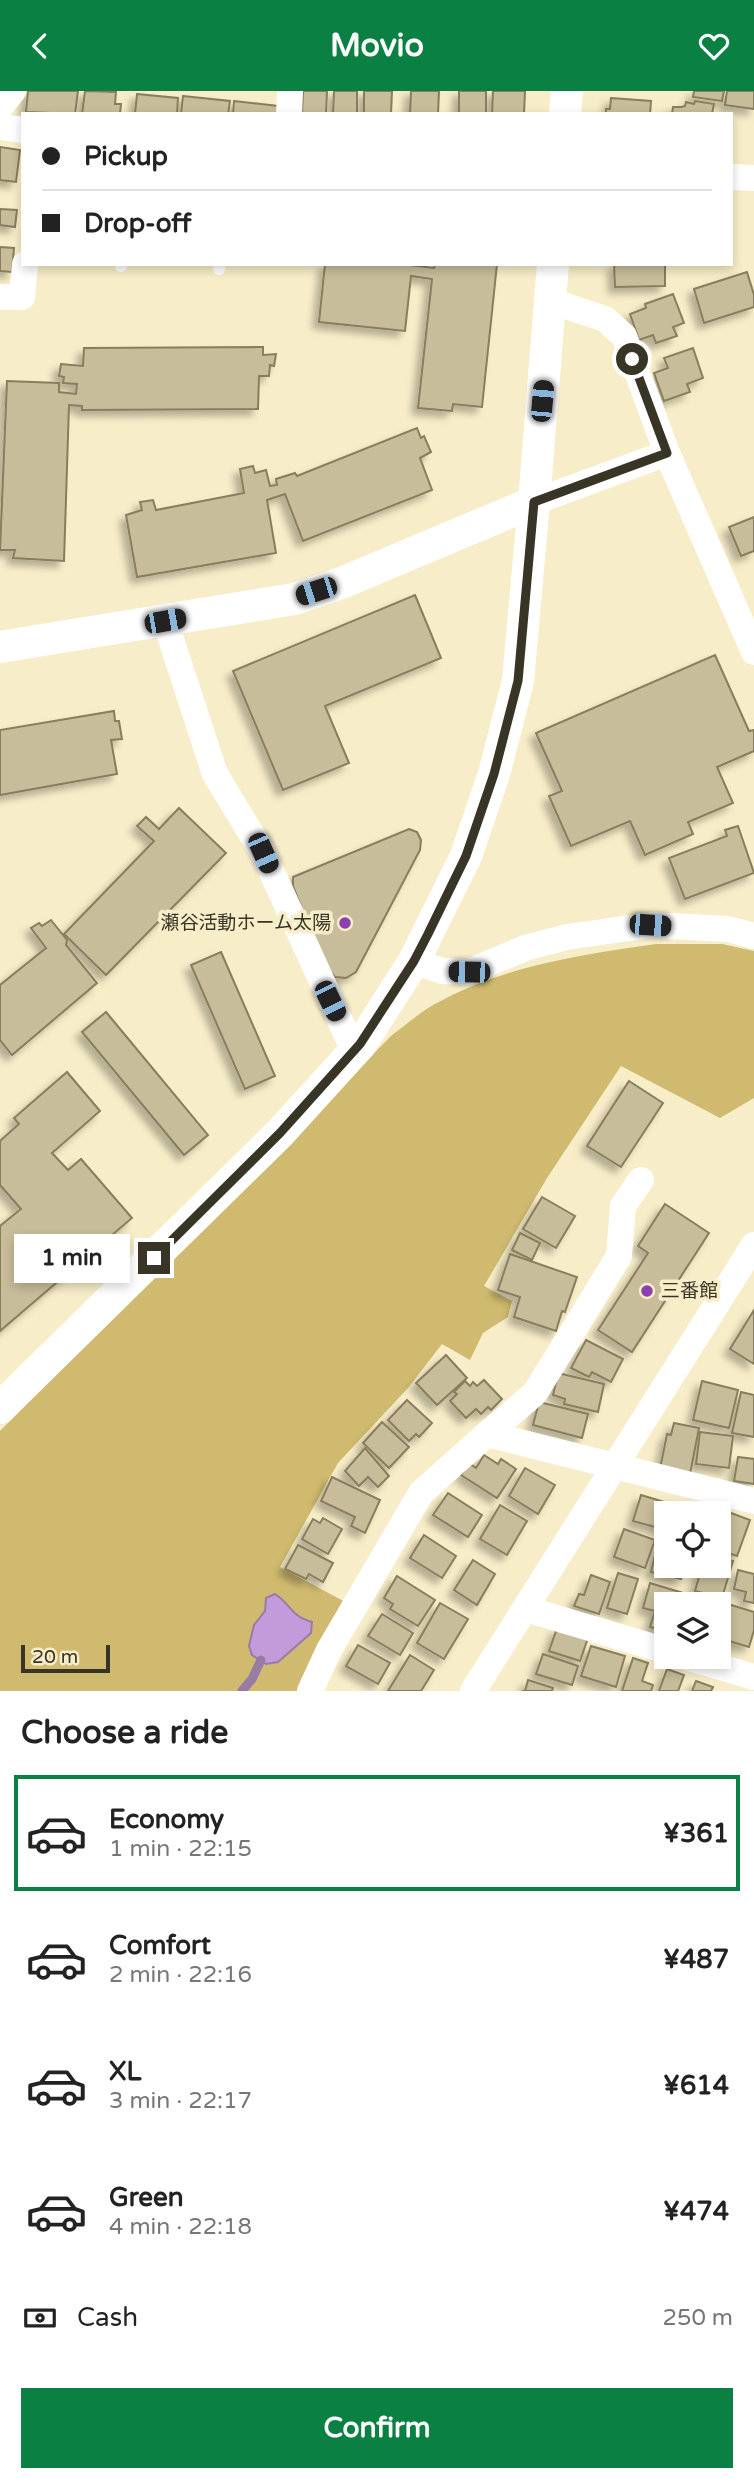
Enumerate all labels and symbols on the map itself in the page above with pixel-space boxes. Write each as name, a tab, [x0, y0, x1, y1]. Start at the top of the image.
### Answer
route start	[616, 343, 648, 375]
car	[530, 379, 555, 423]
car	[293, 575, 340, 607]
car	[143, 607, 188, 635]
car	[245, 830, 282, 876]
place label: 瀬谷活動ホーム太陽	[161, 912, 331, 934]
car	[629, 913, 672, 937]
marker: 瀬谷活動ホーム太陽	[337, 915, 353, 931]
car	[448, 961, 491, 983]
car	[312, 978, 349, 1024]
callout: 1 min	[14, 1233, 130, 1283]
route end	[138, 1242, 170, 1274]
place label: 三番館	[661, 1280, 718, 1302]
marker: 三番館	[639, 1283, 655, 1299]
scale bar	[21, 1642, 110, 1674]

